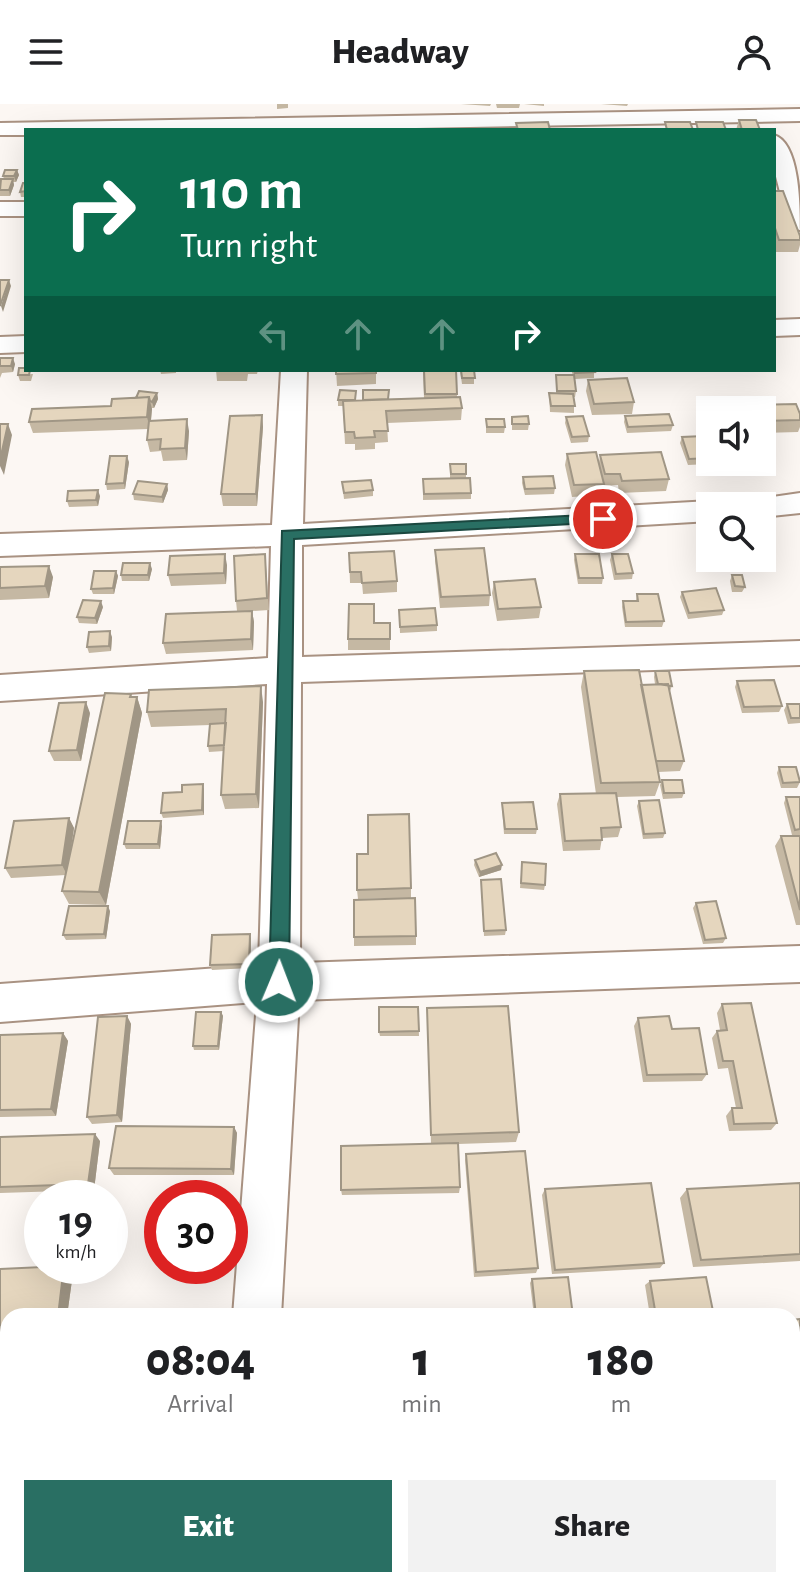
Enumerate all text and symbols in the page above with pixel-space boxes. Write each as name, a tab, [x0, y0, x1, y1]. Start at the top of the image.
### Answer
icon: menu	[24, 30, 68, 74]
icon: person	[732, 30, 776, 74]
text: Headway	[331, 34, 469, 70]
icon: right	[48, 160, 152, 264]
text: 110 m	[180, 163, 303, 219]
text: Turn right	[180, 228, 317, 264]
icon: left	[252, 312, 296, 356]
icon: ahead	[336, 312, 380, 356]
icon: ahead	[420, 312, 464, 356]
icon: right	[504, 312, 548, 356]
map controls	[696, 396, 776, 572]
button: sound	[696, 396, 776, 476]
pin	[569, 485, 637, 553]
button: search	[696, 492, 776, 572]
icon: arrive	[581, 497, 625, 541]
position arrow	[237, 940, 321, 1024]
speed limit sign: 30	[144, 1180, 248, 1284]
text: 19	[59, 1202, 93, 1242]
text: km/h	[55, 1242, 97, 1262]
text: 08:04	[146, 1337, 255, 1385]
text: 1	[413, 1337, 430, 1385]
text: 180	[588, 1337, 654, 1385]
text: Arrival	[167, 1391, 234, 1417]
text: min	[401, 1391, 442, 1417]
text: m	[610, 1391, 631, 1417]
button: Exit	[24, 1480, 392, 1572]
button: Share	[408, 1480, 776, 1572]

